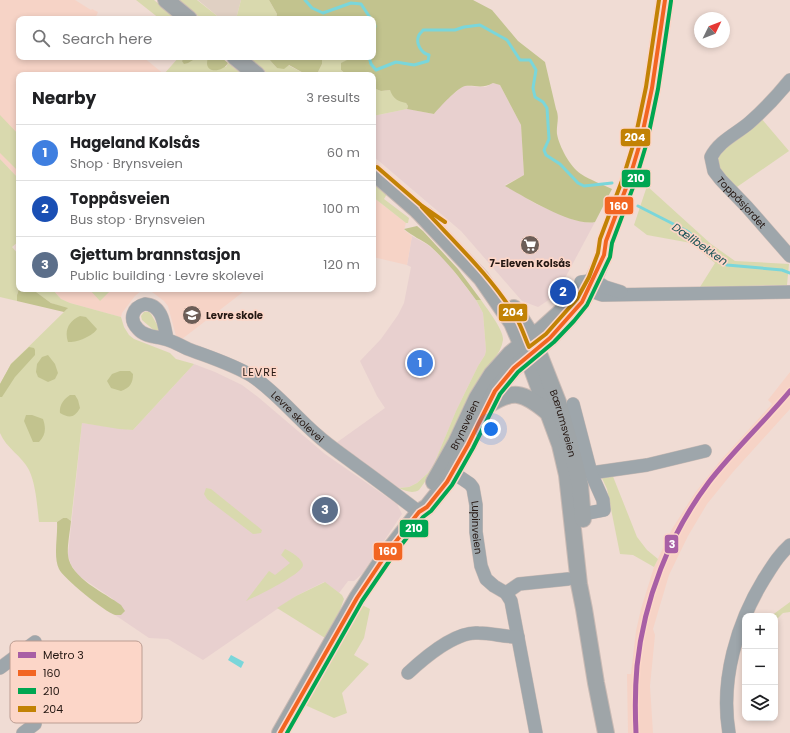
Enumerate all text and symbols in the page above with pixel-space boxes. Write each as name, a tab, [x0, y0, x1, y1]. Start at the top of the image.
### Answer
north arrow	[694, 12, 730, 48]
search box	[16, 16, 376, 60]
icon: search	[30, 27, 52, 49]
text: Search here	[62, 28, 152, 49]
text: Nearby	[32, 86, 96, 110]
text: 3 results	[306, 88, 360, 107]
line badge: 204	[620, 128, 651, 147]
text: 204	[625, 129, 646, 145]
text: Hageland Kolsås	[70, 132, 200, 153]
text: 1	[43, 143, 47, 162]
text: 60 m	[327, 143, 360, 162]
text: Shop · Brynsveien	[70, 154, 183, 173]
line badge: 210	[621, 169, 651, 188]
text: 210	[627, 170, 645, 186]
street label: Toppåsjordet	[713, 173, 770, 232]
text: Toppåsveien	[70, 188, 170, 209]
line badge: 160	[604, 196, 634, 215]
text: 160	[610, 198, 628, 214]
text: 2	[41, 199, 49, 218]
text: 100 m	[323, 199, 360, 218]
text: Bus stop · Brynsveien	[70, 210, 205, 229]
water label: Dælibekken	[669, 219, 731, 269]
supermarket icon: 7-Eleven Kolsås	[519, 234, 541, 256]
text: Gjettum brannstasjon	[70, 244, 241, 265]
text: 3	[41, 255, 49, 274]
text: 120 m	[323, 255, 360, 274]
place label: 7-Eleven Kolsås	[489, 256, 571, 271]
text: Public building · Levre skolevei	[70, 266, 264, 285]
pin: 2	[550, 277, 576, 307]
line badge: 204	[498, 303, 528, 322]
school or university icon: Levre skole	[181, 304, 203, 326]
text: 204	[503, 304, 524, 320]
place label: Levre skole	[206, 308, 263, 323]
pin: 1	[407, 348, 433, 378]
district label: LEVRE	[242, 364, 278, 380]
street label: Levre skolevei	[268, 387, 328, 446]
street label: Bærumsveien	[546, 387, 580, 458]
street label: Brynsveien	[446, 397, 483, 453]
your location	[481, 419, 501, 439]
pin: 3	[312, 495, 338, 525]
street label: Lupinveien	[468, 500, 487, 555]
line badge: 210	[399, 519, 429, 538]
text: 210	[405, 520, 423, 536]
line badge: 3	[664, 534, 679, 554]
text: 3	[669, 536, 676, 552]
line badge: 160	[373, 542, 403, 561]
text: 160	[379, 543, 397, 559]
map controls	[742, 613, 778, 721]
button: +	[742, 613, 778, 649]
legend	[10, 641, 142, 723]
text: Metro 3	[43, 647, 84, 663]
button: −	[742, 649, 778, 685]
text: 160	[43, 665, 61, 681]
text: 210	[43, 683, 60, 699]
button: layers	[742, 685, 778, 721]
text: 204	[43, 701, 63, 717]

